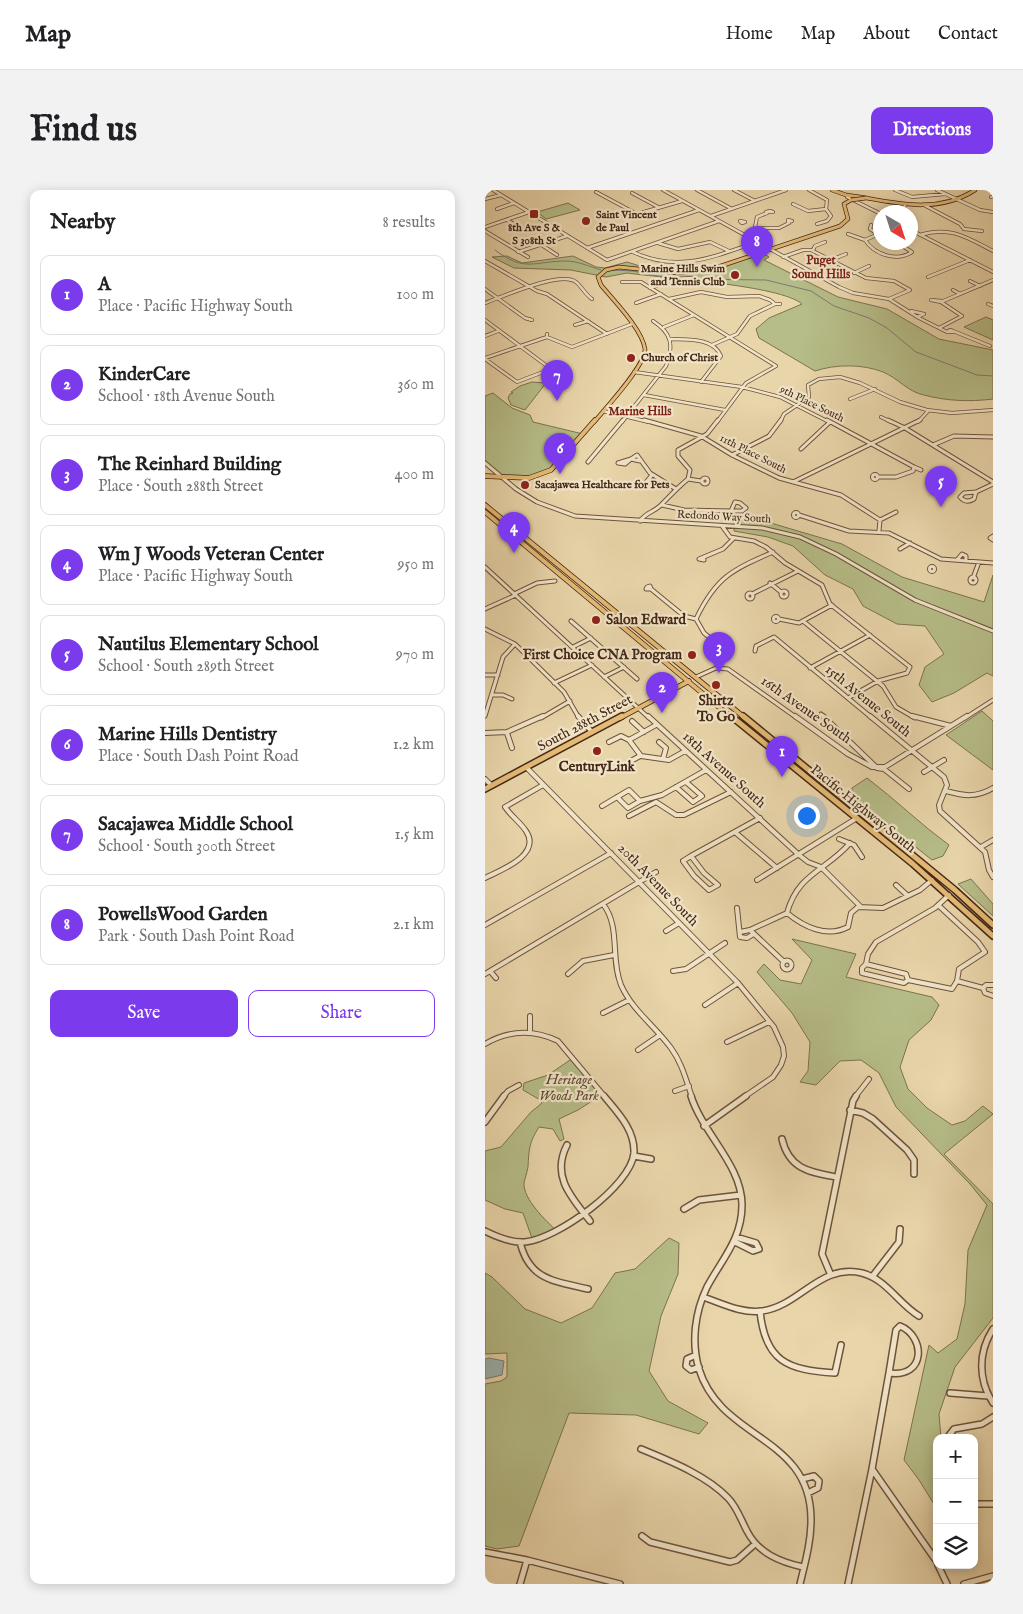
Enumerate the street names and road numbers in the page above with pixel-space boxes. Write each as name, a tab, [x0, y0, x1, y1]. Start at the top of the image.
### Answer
street label: 9th Place South	[777, 382, 847, 426]
street label: 11th Place South	[717, 431, 789, 477]
street label: Redondo Way South	[677, 508, 772, 526]
street label: 15th Avenue South	[821, 661, 915, 742]
street label: 16th Avenue South	[757, 672, 855, 748]
street label: South 288th Street	[534, 690, 636, 756]
street label: 18th Avenue South	[679, 728, 770, 813]
street label: Pacific Highway South	[806, 761, 920, 858]
street label: 20th Avenue South	[614, 840, 703, 931]

